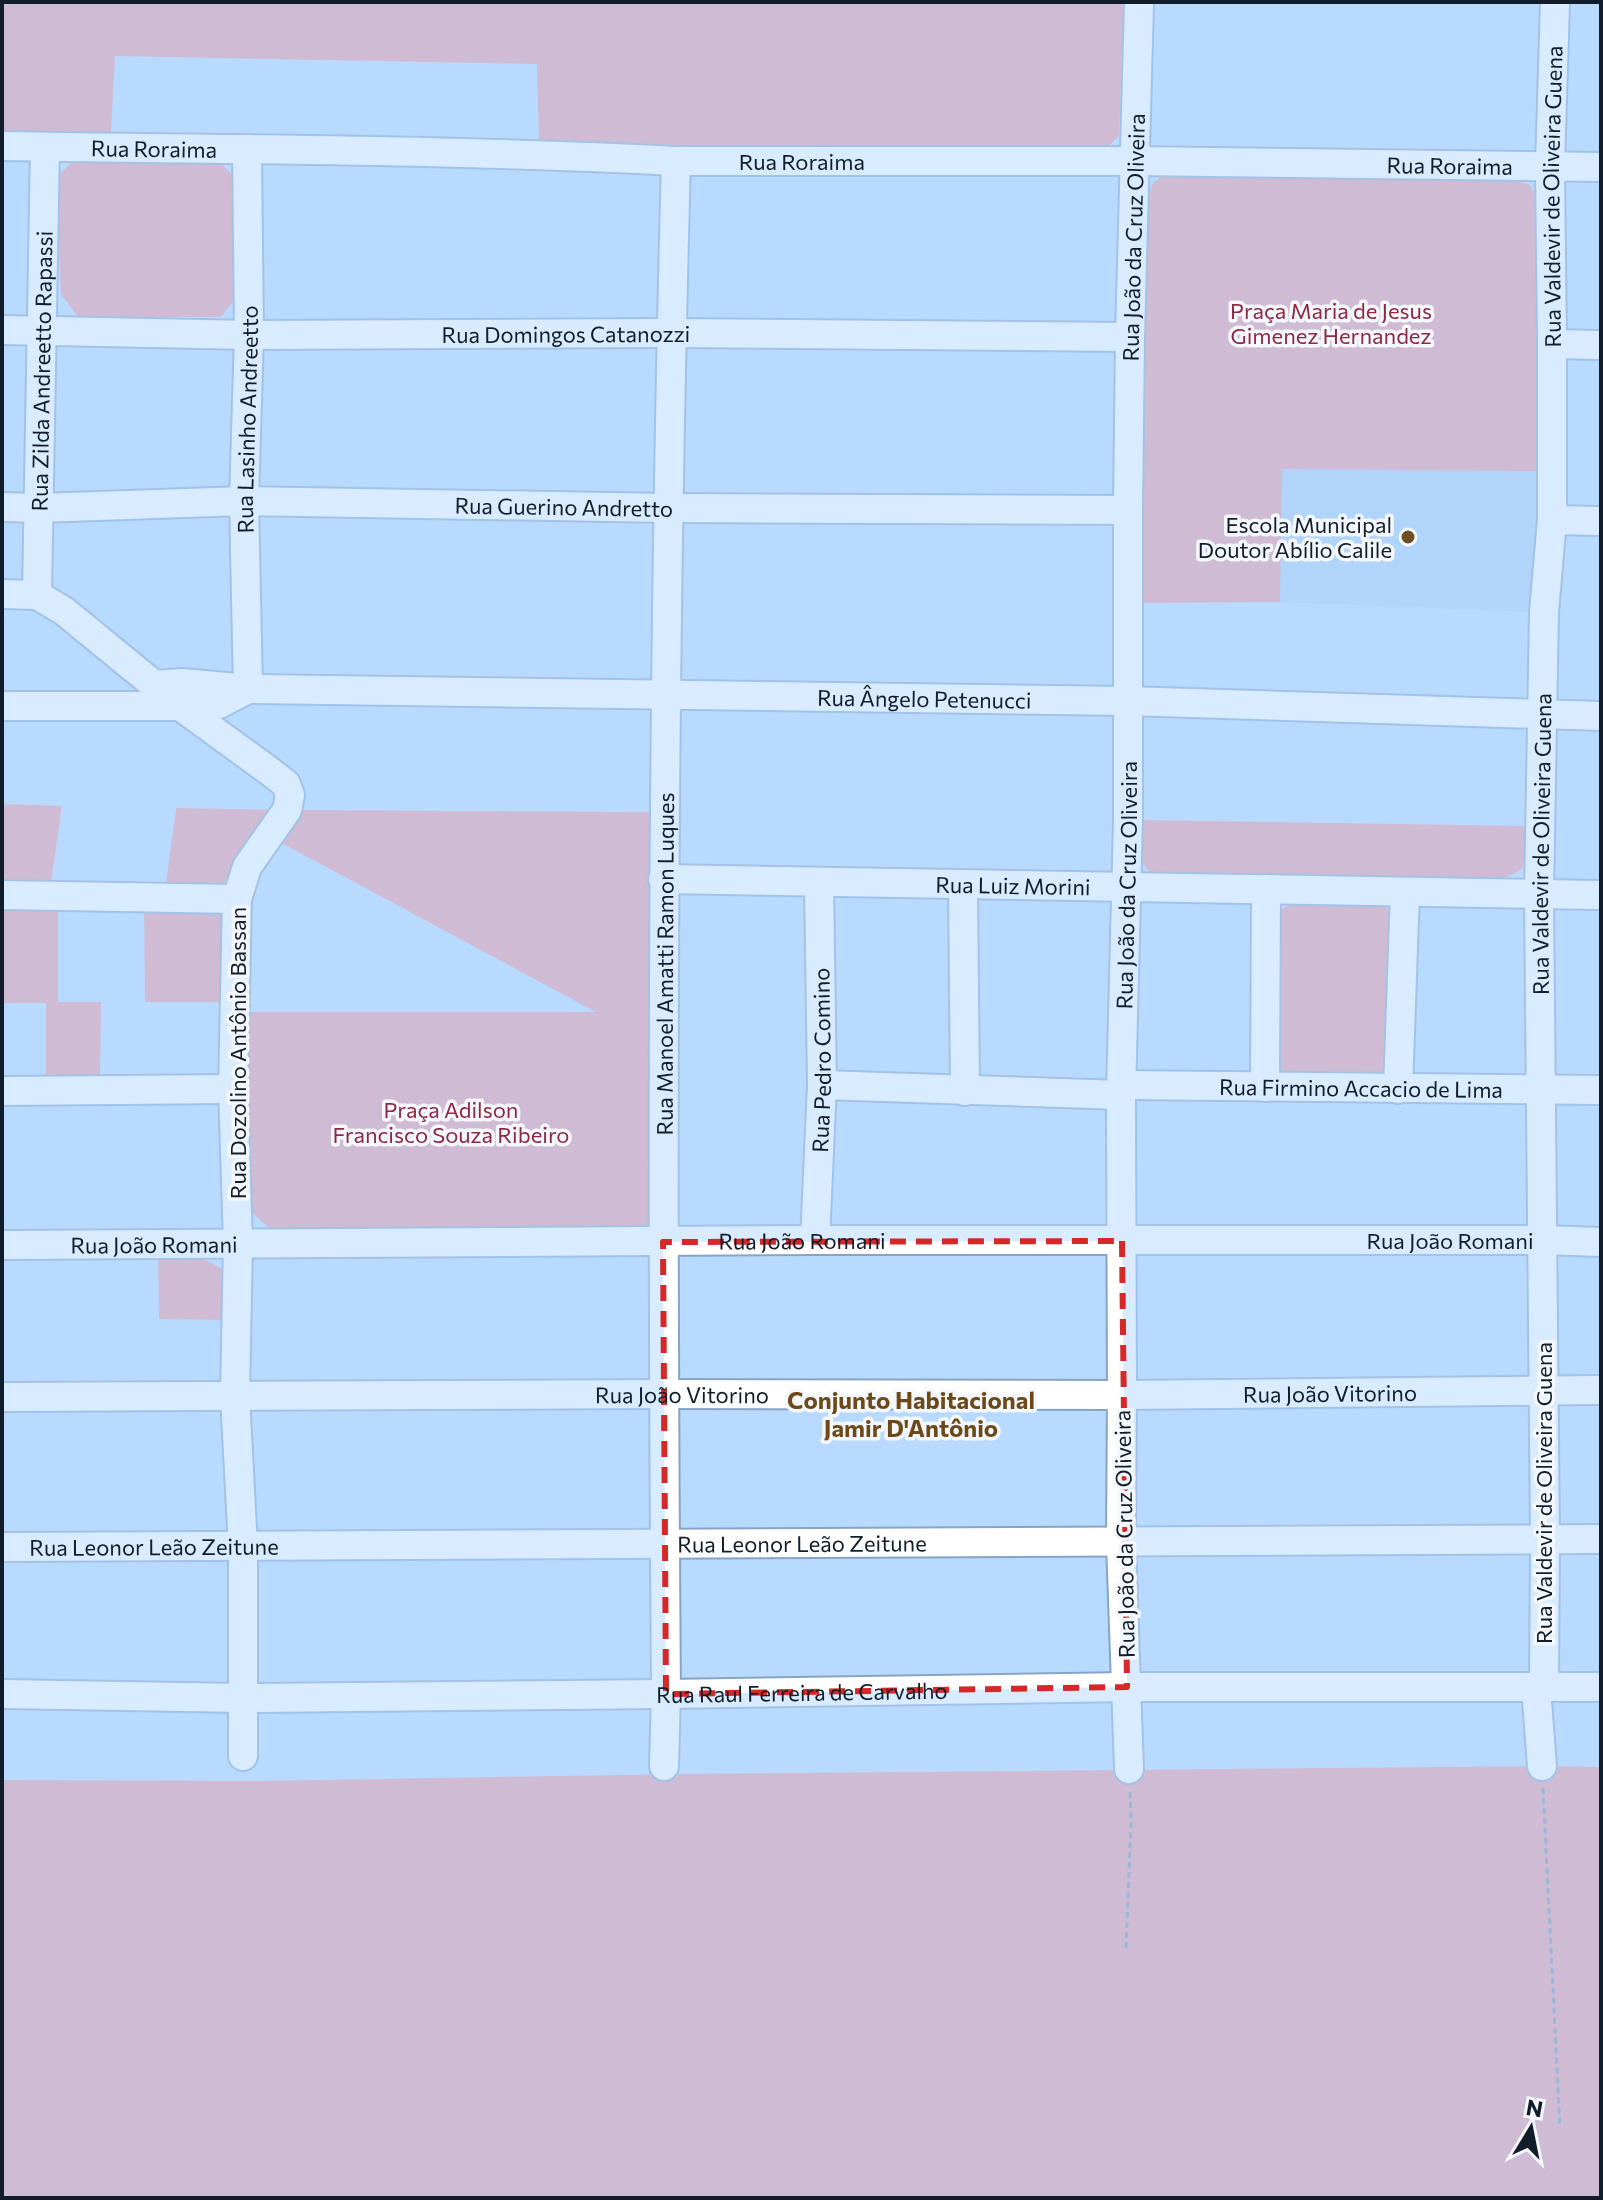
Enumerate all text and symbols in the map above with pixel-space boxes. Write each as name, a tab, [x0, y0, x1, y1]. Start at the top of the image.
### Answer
street label: Rua Valdevir de Oliveira Guena	[1536, 45, 1567, 348]
street label: Rua João da Cruz Oliveira	[1116, 113, 1150, 362]
street label: Rua Roraima	[91, 134, 217, 162]
street label: Rua Roraima	[739, 148, 865, 175]
street label: Rua Roraima	[1386, 151, 1513, 179]
street label: Rua Zilda Andreetto Rapassi	[25, 230, 57, 512]
park label: Praça Maria de Jesus Gimenez Hernandez	[1230, 297, 1432, 349]
street label: Rua Lasinho Andreetto	[230, 305, 263, 534]
street label: Rua Domingos Catanozzi	[441, 319, 690, 348]
street label: Rua Guerino Andretto	[454, 491, 673, 522]
place label: Escola Municipal Doutor Abílio Calile	[1198, 511, 1392, 563]
marker: Escola Municipal Doutor Abílio Calile	[1399, 528, 1417, 546]
street label: Rua Ângelo Petenucci	[817, 683, 1032, 713]
street label: Rua Valdevir de Oliveira Guena	[1525, 693, 1556, 995]
street label: Rua João da Cruz Oliveira	[1110, 761, 1142, 1010]
street label: Rua Manoel Amatti Ramon Luques	[650, 792, 679, 1136]
street label: Rua Luiz Morini	[935, 870, 1091, 900]
street label: Rua Dozolino Antônio Bassan	[224, 907, 251, 1199]
street label: Rua Pedro Comino	[805, 967, 835, 1153]
street label: Rua Firmino Accacio de Lima	[1219, 1073, 1503, 1102]
park label: Praça Adilson Francisco Souza Ribeiro	[333, 1096, 569, 1148]
street label: Rua João Romani	[718, 1227, 886, 1254]
street label: Rua João Romani	[1366, 1227, 1534, 1254]
street label: Rua João Romani	[70, 1230, 238, 1258]
street label: Rua Valdevir de Oliveira Guena	[1530, 1342, 1557, 1644]
street label: Rua João Vitorino	[1243, 1378, 1417, 1407]
street label: Rua João Vitorino	[595, 1380, 769, 1408]
district label: Conjunto Habitacional Jamir D'Antônio	[787, 1385, 1035, 1442]
street label: Rua João da Cruz Oliveira	[1108, 1410, 1140, 1658]
street label: Rua Leonor Leão Zeitune	[677, 1529, 927, 1557]
street label: Rua Leonor Leão Zeitune	[29, 1532, 279, 1560]
street label: Rua Raul Ferreira de Carvalho	[656, 1676, 948, 1708]
north arrow	[1491, 2088, 1571, 2168]
text: N	[1524, 2093, 1545, 2123]

